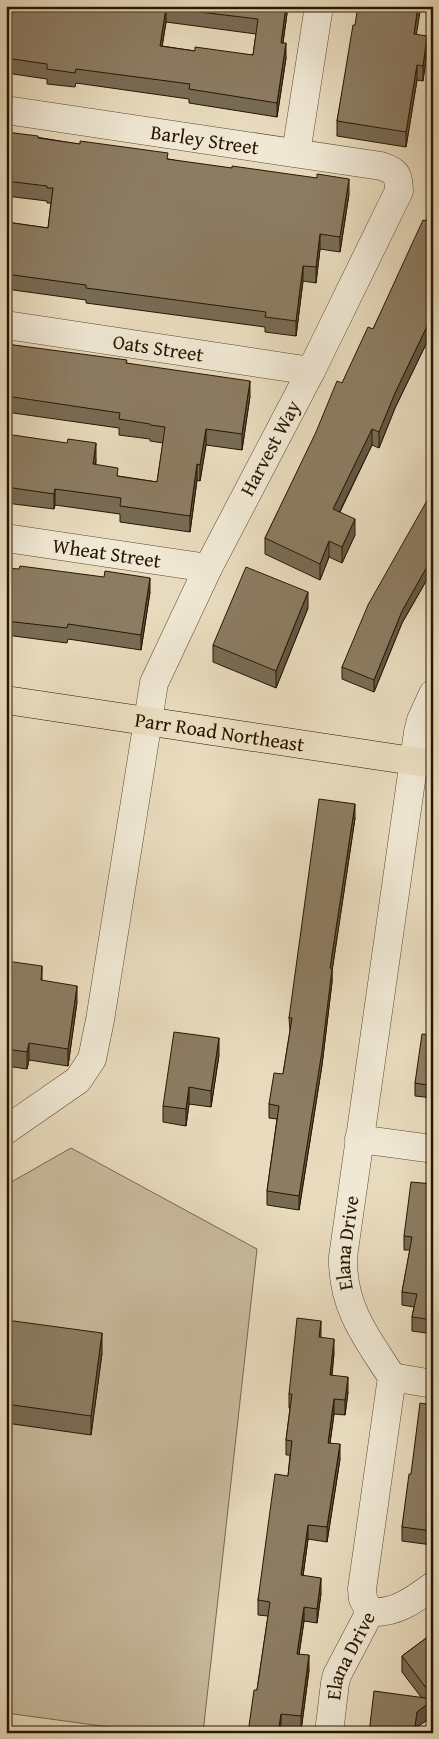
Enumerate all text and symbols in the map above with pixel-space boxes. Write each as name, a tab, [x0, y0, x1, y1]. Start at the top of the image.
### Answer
street label: Barley Street	[149, 117, 261, 162]
street label: Oats Street	[111, 326, 206, 369]
street label: Harvest Way	[232, 395, 307, 501]
street label: Wheat Street	[51, 530, 163, 575]
street label: Parr Road Northeast	[133, 705, 306, 759]
street label: Elana Drive	[328, 1194, 366, 1293]
street label: Elana Drive	[318, 1606, 382, 1702]

